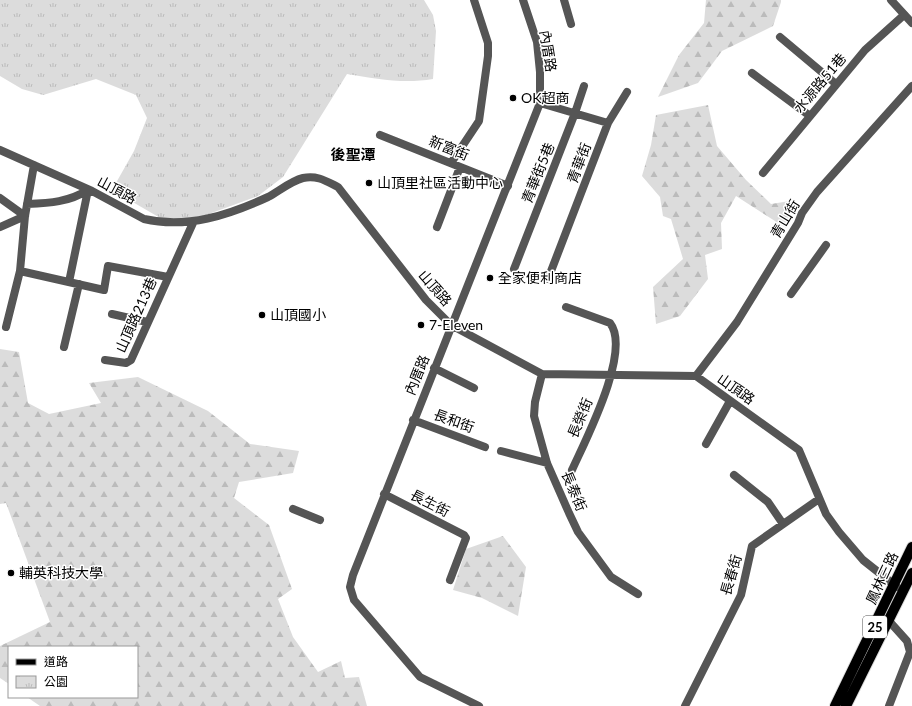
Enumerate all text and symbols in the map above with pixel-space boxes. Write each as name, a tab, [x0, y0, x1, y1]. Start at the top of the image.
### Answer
street label: 內厝路	[537, 29, 560, 73]
street label: 水源路51巷	[790, 50, 849, 116]
place label: OK超商	[521, 89, 569, 106]
marker: OK超商	[508, 93, 518, 103]
street label: 新富街	[427, 132, 472, 163]
street label: 青華街5巷	[518, 140, 557, 206]
street label: 青華街	[563, 140, 594, 185]
district label: 後聖潭	[330, 145, 376, 163]
street label: 山頂路	[95, 172, 140, 207]
place label: 山頂里社區活動中心	[377, 174, 503, 191]
marker: 山頂里社區活動中心	[364, 178, 374, 188]
street label: 青山街	[766, 196, 803, 241]
street label: 山頂路	[415, 266, 456, 309]
place label: 全家便利商店	[498, 269, 582, 286]
marker: 全家便利商店	[485, 273, 495, 283]
street label: 山頂路213巷	[111, 275, 160, 355]
place label: 山頂國小	[270, 306, 326, 323]
marker: 山頂國小	[257, 310, 267, 320]
place label: 7-Eleven	[429, 316, 483, 333]
marker: 7-Eleven	[416, 320, 426, 330]
street label: 內厝路	[401, 352, 432, 397]
street label: 山頂路	[714, 370, 758, 408]
street label: 長榮街	[564, 395, 596, 440]
street label: 長和街	[432, 405, 477, 436]
street label: 長泰街	[558, 468, 590, 513]
street label: 長生街	[408, 485, 453, 520]
street label: 鳳林三路	[862, 549, 901, 607]
street label: 長春街	[717, 552, 744, 597]
place label: 輔英科技大學	[19, 564, 103, 581]
marker: 輔英科技大學	[6, 568, 16, 578]
road number: 25	[863, 616, 887, 638]
legend	[8, 646, 138, 698]
text: 道路	[44, 654, 68, 669]
text: 公園	[44, 674, 68, 689]

